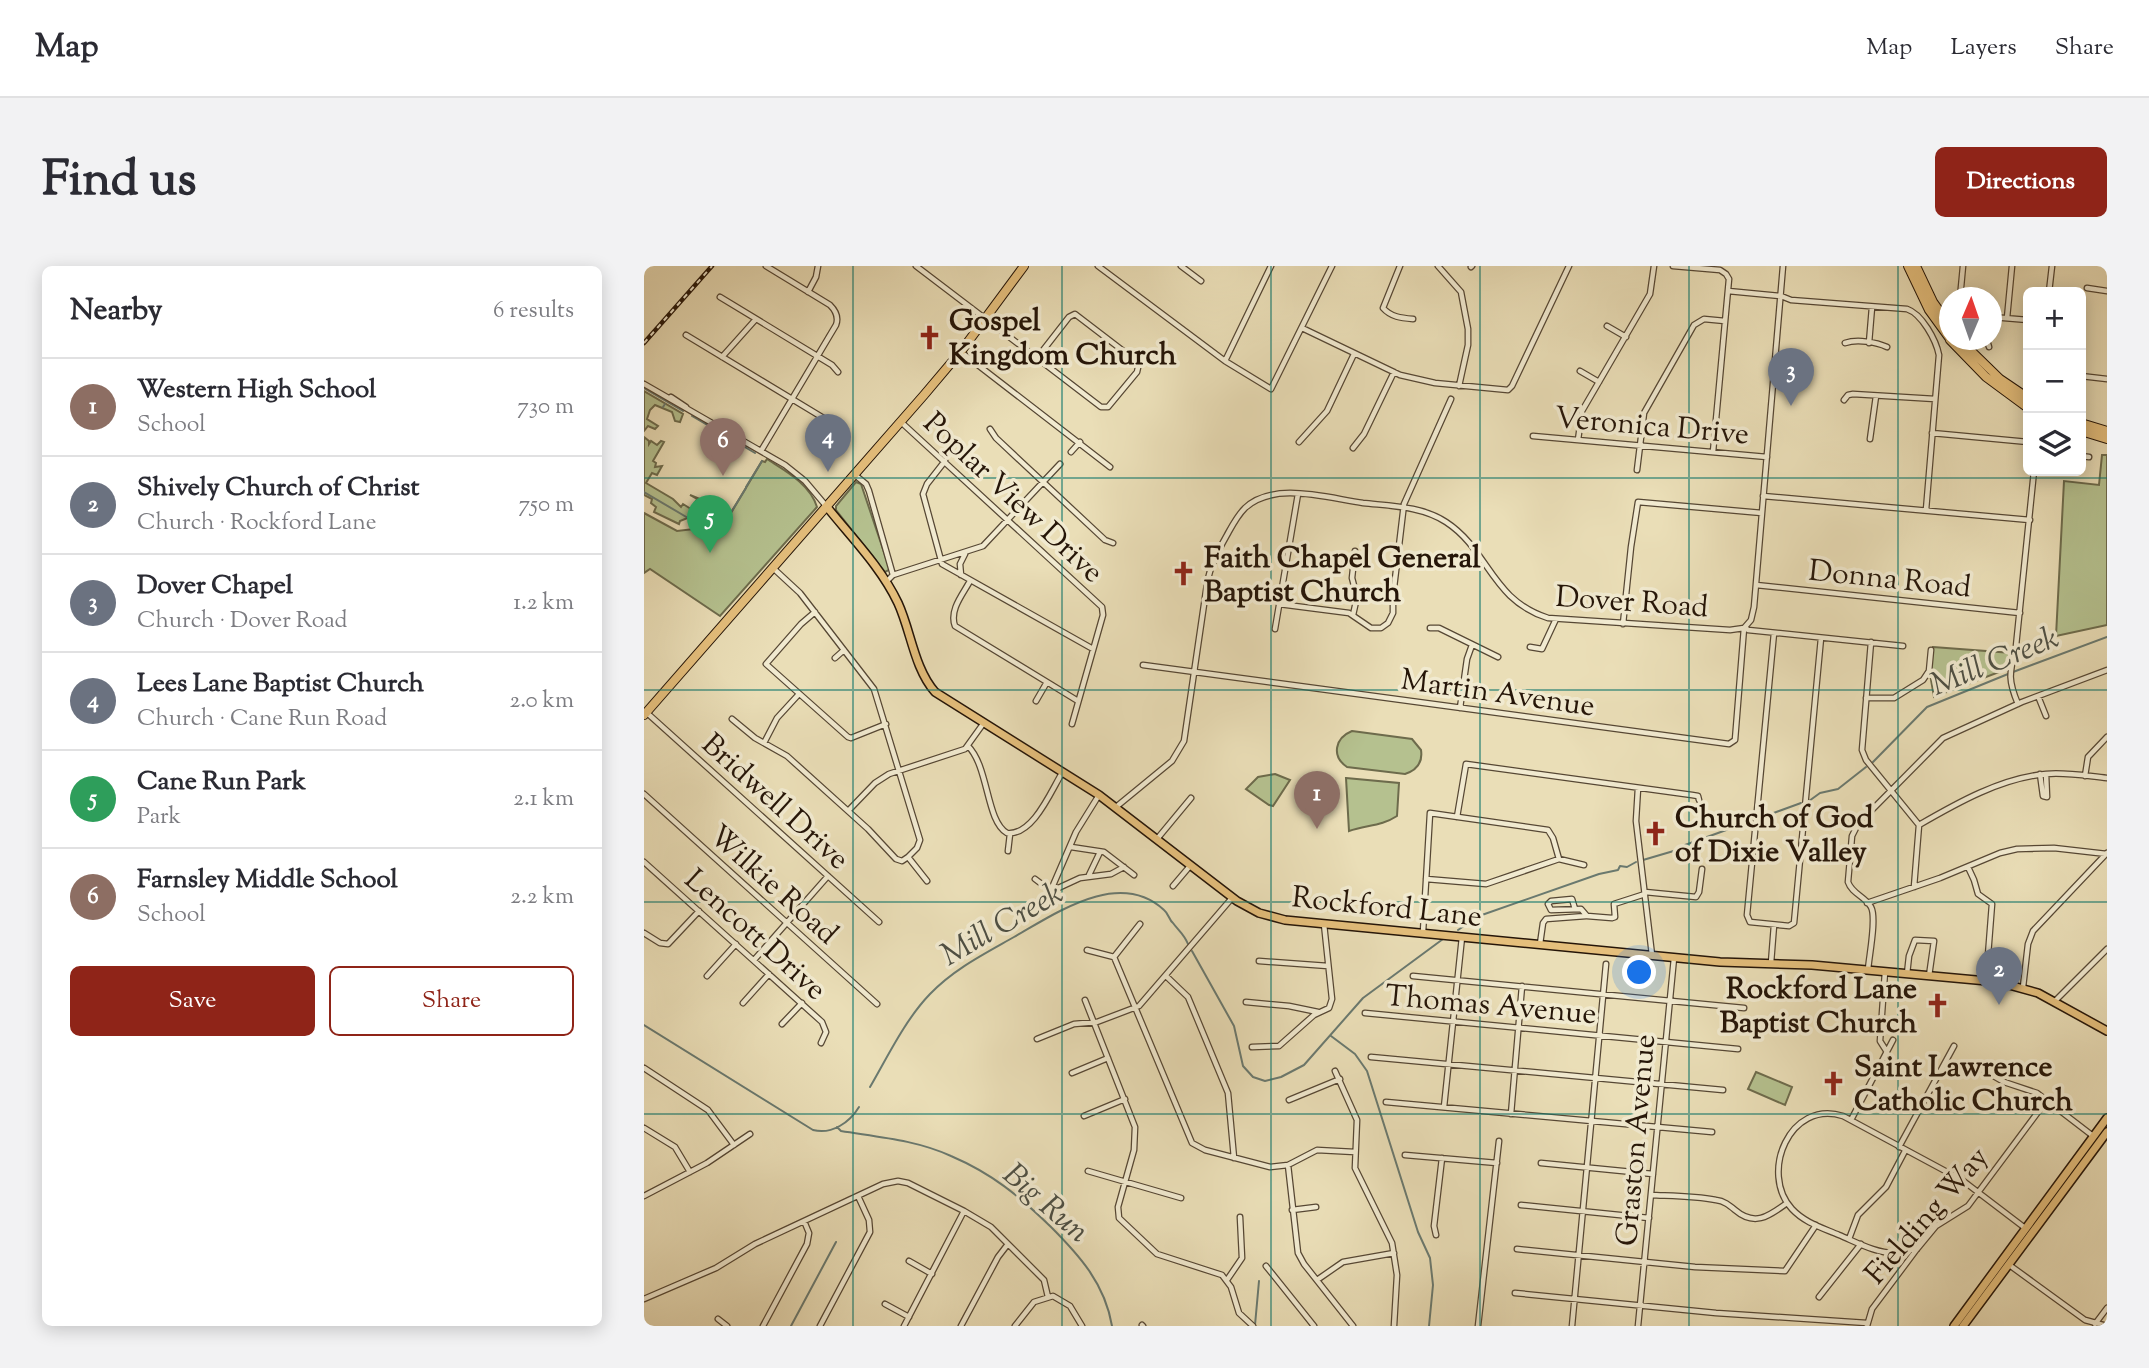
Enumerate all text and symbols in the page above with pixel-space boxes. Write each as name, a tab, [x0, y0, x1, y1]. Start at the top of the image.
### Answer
text: Map	[35, 24, 99, 72]
text: Map	[1866, 31, 1912, 65]
text: Layers	[1950, 31, 2017, 65]
text: Share	[2055, 31, 2114, 65]
text: Find us	[42, 147, 196, 217]
button: Directions	[1935, 147, 2107, 217]
north arrow	[1939, 287, 2002, 350]
map controls	[2023, 287, 2086, 476]
button: +	[2023, 287, 2086, 350]
text: Nearby	[70, 290, 162, 333]
text: 6 results	[493, 295, 574, 328]
place label: Gospel Kingdom Church	[949, 301, 1177, 378]
church icon: Gospel Kingdom Church	[915, 323, 943, 351]
pin: 3	[1768, 348, 1814, 406]
button: −	[2023, 350, 2086, 413]
text: Western High School	[137, 372, 376, 409]
text: 1	[89, 391, 97, 424]
text: 730 m	[517, 391, 574, 424]
street label: Veronica Drive	[1553, 398, 1751, 457]
street label: Poplar View Drive	[912, 404, 1112, 594]
text: School	[137, 409, 206, 442]
button: layers	[2023, 413, 2086, 476]
pin: 4	[805, 414, 851, 472]
pin: 6	[700, 418, 746, 476]
text: Shively Church of Christ	[137, 470, 419, 507]
text: 2	[88, 489, 98, 522]
text: 750 m	[519, 489, 574, 522]
pin: 5	[687, 495, 733, 553]
text: Church · Rockford Lane	[137, 507, 376, 540]
place label: Faith Chapel General Baptist Church	[1204, 538, 1481, 615]
street label: Donna Road	[1806, 551, 1973, 610]
church icon: Faith Chapel General Baptist Church	[1170, 560, 1198, 588]
text: Dover Chapel	[137, 568, 293, 605]
street label: Dover Road	[1554, 577, 1710, 630]
text: 3	[88, 587, 98, 620]
text: 1.2 km	[513, 587, 574, 620]
text: Church · Dover Road	[137, 605, 348, 638]
water label: Mill Creek	[1924, 616, 2066, 709]
street label: Martin Avenue	[1398, 660, 1597, 729]
text: Lees Lane Baptist Church	[137, 666, 424, 703]
text: 4	[87, 685, 99, 718]
text: 2.0 km	[509, 685, 574, 718]
text: Church · Cane Run Road	[137, 703, 387, 736]
street label: Bridwell Drive	[691, 725, 858, 881]
text: Cane Run Park	[137, 764, 306, 801]
pin: 1	[1294, 771, 1340, 829]
text: 5	[89, 783, 97, 816]
text: 2.1 km	[513, 783, 574, 816]
place label: Church of God of Dixie Valley	[1675, 798, 1874, 875]
text: Park	[137, 801, 181, 834]
street label: Wilkie Road	[698, 816, 847, 956]
church icon: Church of God of Dixie Valley	[1641, 820, 1669, 848]
street label: Lencott Drive	[674, 860, 835, 1012]
text: Farnsley Middle School	[137, 862, 398, 899]
water label: Mill Creek	[933, 872, 1072, 979]
street label: Rockford Lane	[1290, 877, 1484, 940]
text: 6	[87, 881, 99, 914]
text: 2.2 km	[510, 881, 574, 914]
text: School	[137, 899, 206, 932]
pin: 2	[1976, 947, 2022, 1005]
your location	[1622, 955, 1656, 989]
button: Save	[70, 966, 315, 1036]
button: Share	[329, 966, 574, 1036]
place label: Rockford Lane Baptist Church	[1720, 969, 1917, 1046]
street label: Thomas Avenue	[1383, 976, 1598, 1037]
church icon: Rockford Lane Baptist Church	[1923, 991, 1951, 1019]
street label: Graston Avenue	[1607, 1033, 1668, 1248]
place label: Saint Lawrence Catholic Church	[1854, 1047, 2073, 1124]
church icon: Saint Lawrence Catholic Church	[1820, 1069, 1848, 1097]
street label: Fielding Way	[1856, 1138, 2000, 1295]
water label: Big Run	[992, 1154, 1099, 1255]

